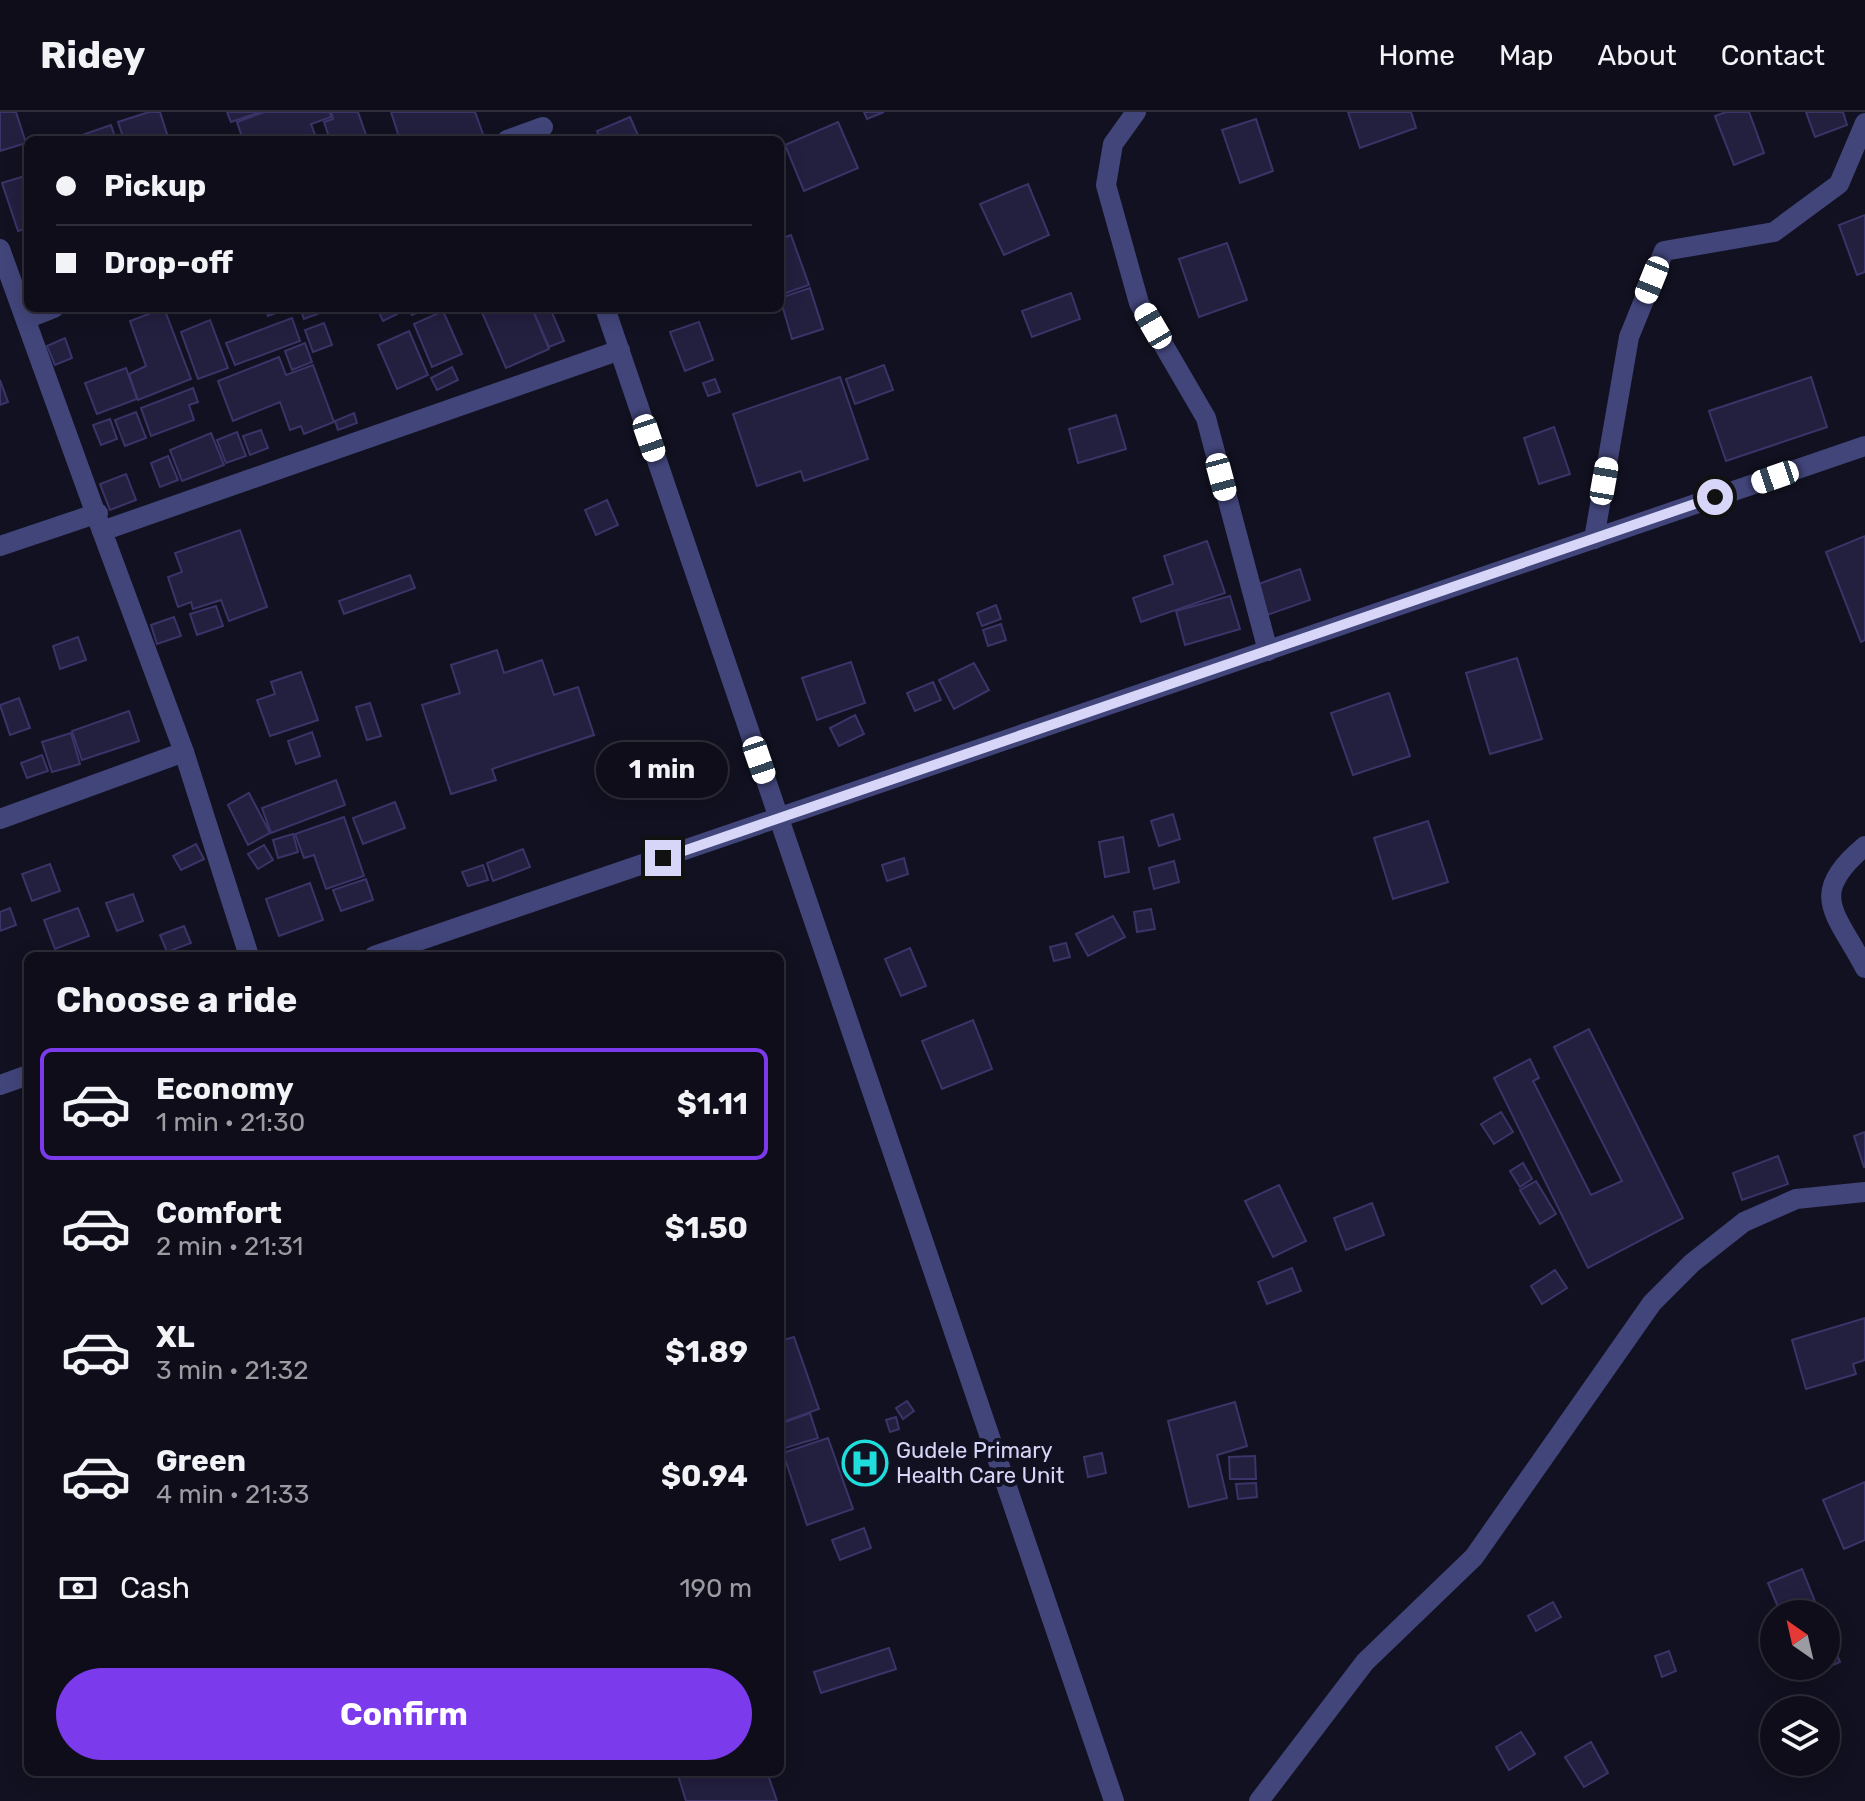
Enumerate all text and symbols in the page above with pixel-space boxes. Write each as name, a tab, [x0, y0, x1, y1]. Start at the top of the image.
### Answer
text: Ridey	[40, 32, 146, 78]
text: Home	[1378, 39, 1455, 72]
text: Map	[1499, 39, 1553, 72]
text: About	[1597, 39, 1677, 72]
text: Contact	[1721, 39, 1825, 72]
text: Pickup	[104, 168, 206, 204]
text: Drop-off	[104, 245, 233, 281]
car	[1632, 253, 1672, 307]
car	[1131, 299, 1175, 353]
car	[630, 411, 668, 465]
car	[1203, 451, 1239, 503]
car	[1588, 455, 1620, 507]
car	[1748, 458, 1802, 496]
route start	[1697, 479, 1733, 515]
car	[740, 733, 778, 787]
callout: 1 min	[597, 742, 729, 798]
text: 1 min	[629, 754, 695, 785]
route end	[645, 840, 681, 876]
text: Choose a ride	[56, 978, 297, 1021]
icon: car	[60, 1068, 132, 1140]
text: Economy	[156, 1071, 294, 1107]
text: $1.11	[677, 1086, 748, 1122]
text: 1 min · 21:30	[156, 1107, 305, 1138]
icon: car	[60, 1192, 132, 1264]
text: Comfort	[156, 1195, 282, 1231]
text: $1.50	[665, 1210, 748, 1246]
text: 2 min · 21:31	[156, 1231, 303, 1262]
icon: car	[60, 1316, 132, 1388]
text: XL	[156, 1319, 195, 1355]
text: $1.89	[665, 1334, 748, 1370]
text: 3 min · 21:32	[156, 1355, 308, 1386]
place label: Gudele Primary Health Care Unit	[896, 1437, 1065, 1489]
hospital icon: Gudele Primary Health Care Unit	[841, 1439, 889, 1487]
icon: car	[60, 1440, 132, 1512]
text: Green	[156, 1443, 246, 1479]
text: $0.94	[661, 1458, 748, 1494]
text: 4 min · 21:33	[156, 1479, 309, 1510]
icon: cash	[56, 1566, 100, 1610]
text: Cash	[120, 1570, 190, 1606]
text: 190 m	[679, 1573, 752, 1604]
north arrow	[1760, 1600, 1840, 1680]
map controls	[1760, 1600, 1840, 1776]
button: Confirm	[56, 1668, 752, 1760]
button: layers	[1760, 1696, 1840, 1776]

